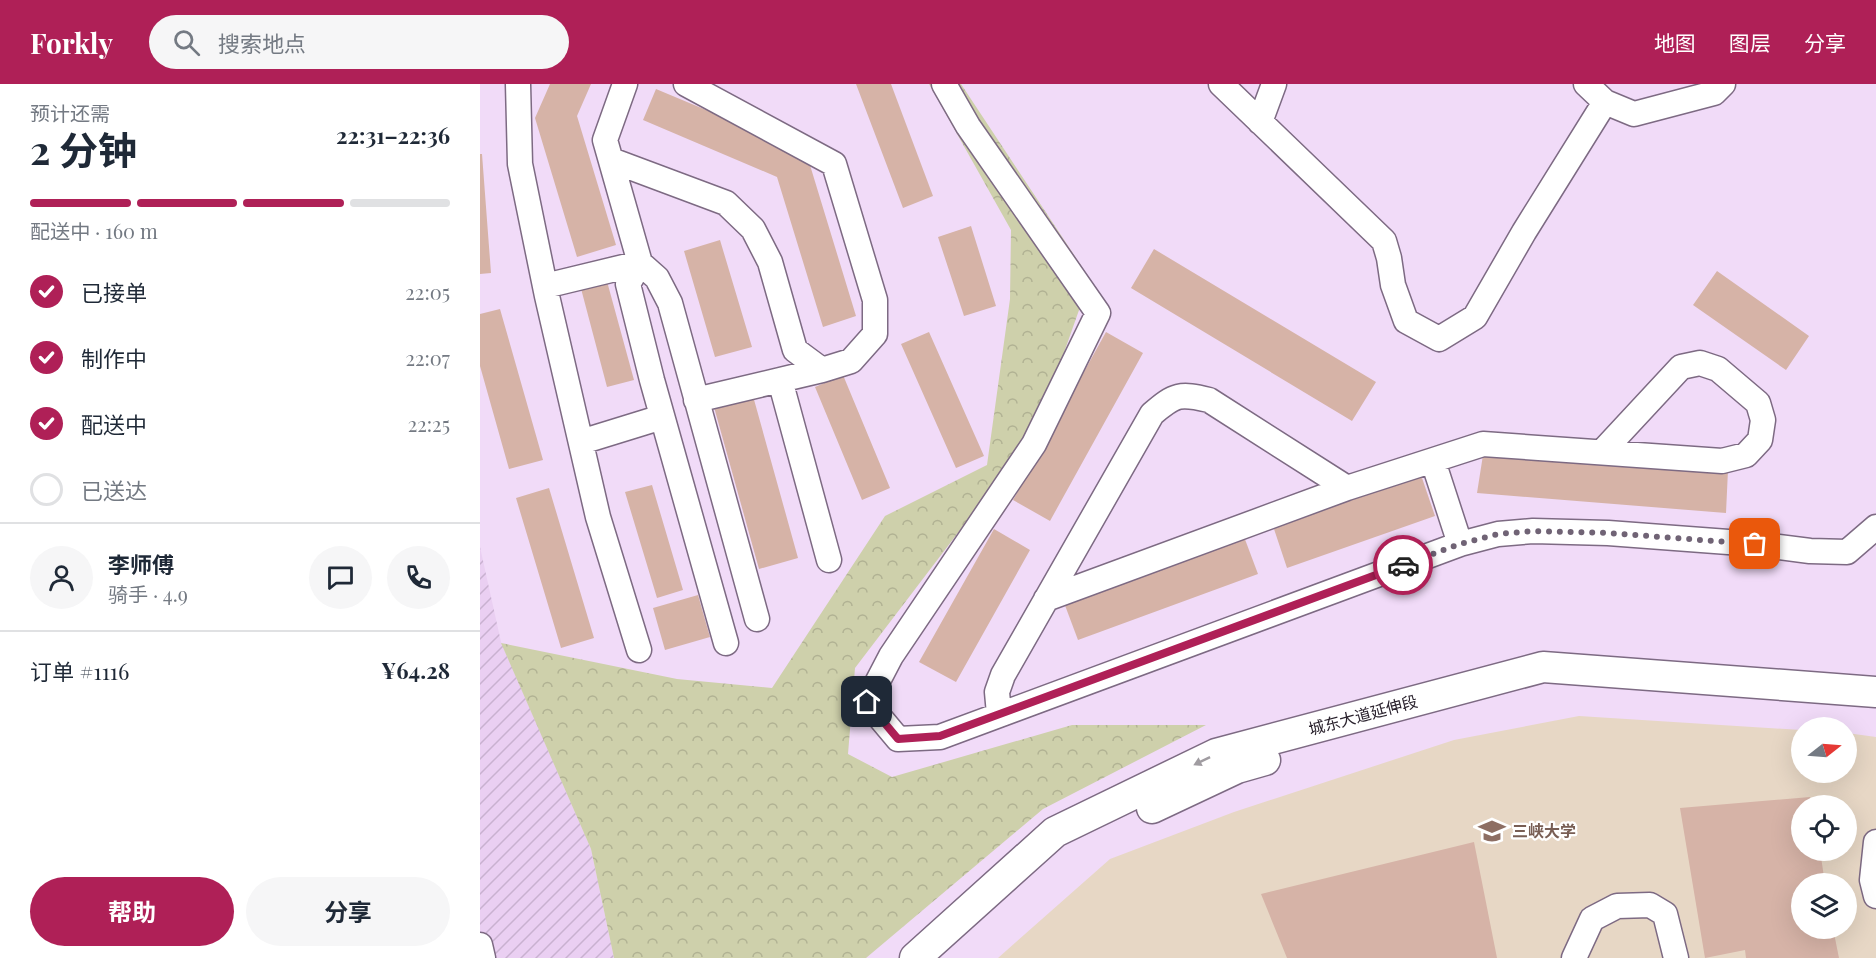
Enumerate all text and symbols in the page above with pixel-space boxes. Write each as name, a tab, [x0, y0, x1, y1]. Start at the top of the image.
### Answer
search box	[149, 15, 569, 69]
text: Forkly	[30, 24, 113, 61]
icon: search	[170, 26, 203, 59]
text: 搜索地点	[218, 28, 306, 58]
text: 地图	[1654, 28, 1696, 56]
text: 图层	[1729, 28, 1771, 56]
text: 分享	[1804, 28, 1846, 56]
text: 预计还需	[30, 99, 110, 126]
text: 22:31–22:36	[336, 120, 450, 150]
text: 2 分钟	[30, 123, 137, 175]
text: 配送中 · 160 m	[30, 217, 158, 244]
icon: check	[30, 275, 63, 308]
text: 已接单	[81, 277, 147, 307]
text: 22:05	[405, 278, 450, 305]
icon: check	[30, 341, 63, 374]
text: 制作中	[81, 343, 147, 373]
text: 22:07	[405, 344, 450, 371]
icon: check	[30, 407, 63, 440]
text: 配送中	[81, 409, 147, 439]
text: 22:25	[408, 410, 450, 437]
text: 已送达	[81, 475, 147, 505]
pin	[1729, 518, 1780, 569]
icon: bag	[1738, 527, 1771, 560]
courier	[1373, 535, 1433, 595]
button: person	[30, 546, 93, 609]
button: chat	[309, 546, 372, 609]
button: phone	[387, 546, 450, 609]
text: 李师傅	[108, 549, 174, 579]
icon: car	[1387, 549, 1420, 582]
text: 骑手 · 4.9	[108, 580, 188, 607]
text: ¥64.28	[381, 655, 450, 685]
text: 订单 #1116	[30, 656, 129, 686]
pin	[841, 676, 892, 727]
icon: home	[850, 685, 883, 718]
street label: 城东大道延伸段	[1306, 690, 1420, 739]
north arrow	[1791, 717, 1857, 783]
map controls	[1791, 717, 1857, 939]
one-way arrow	[1193, 756, 1210, 766]
button: locate	[1791, 795, 1857, 861]
school or university icon: 三峡大学	[1477, 816, 1507, 846]
place label: 三峡大学	[1512, 820, 1576, 841]
button: layers	[1791, 873, 1857, 939]
button: 帮助	[30, 877, 234, 946]
button: 分享	[246, 877, 450, 946]

